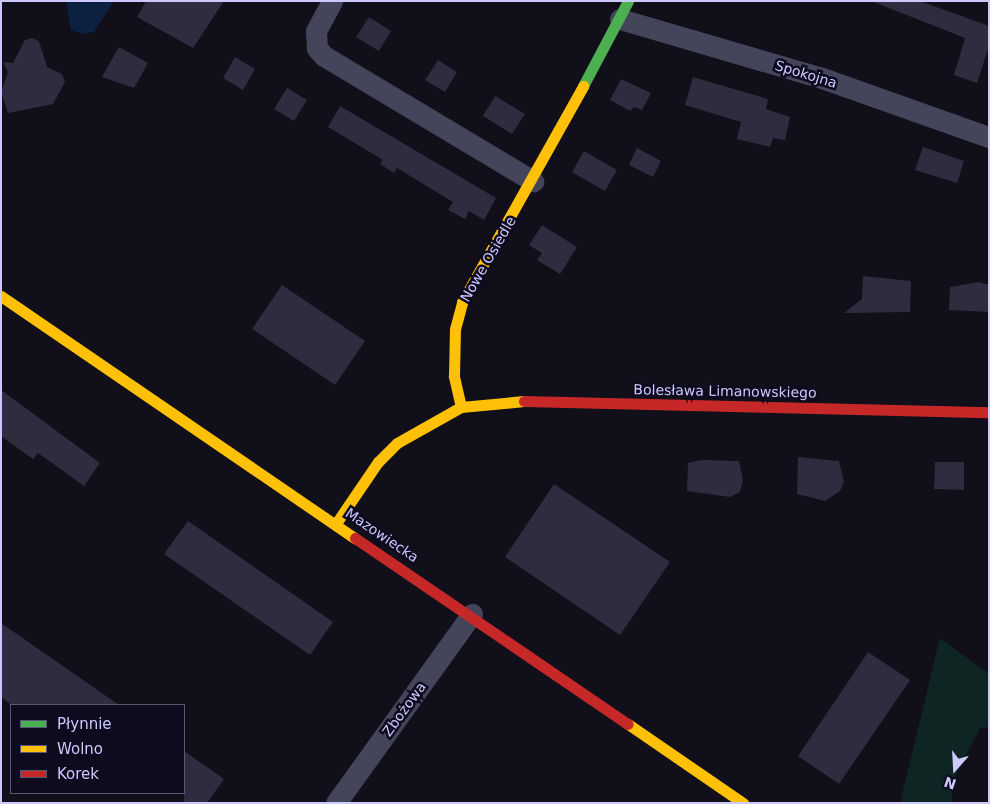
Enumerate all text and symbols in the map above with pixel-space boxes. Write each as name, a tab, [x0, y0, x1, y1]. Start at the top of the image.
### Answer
street label: Spokojna	[773, 57, 839, 91]
street label: Nowe Osiedle	[457, 213, 519, 305]
street label: Bolesława Limanowskiego	[633, 381, 817, 401]
street label: Mazowiecka	[342, 504, 422, 566]
street label: Zbożowa	[379, 679, 429, 739]
legend	[10, 704, 185, 794]
text: Płynnie	[57, 715, 112, 733]
text: Wolno	[57, 740, 103, 758]
north arrow	[930, 744, 980, 794]
text: Korek	[57, 765, 99, 783]
text: N	[942, 774, 958, 793]

